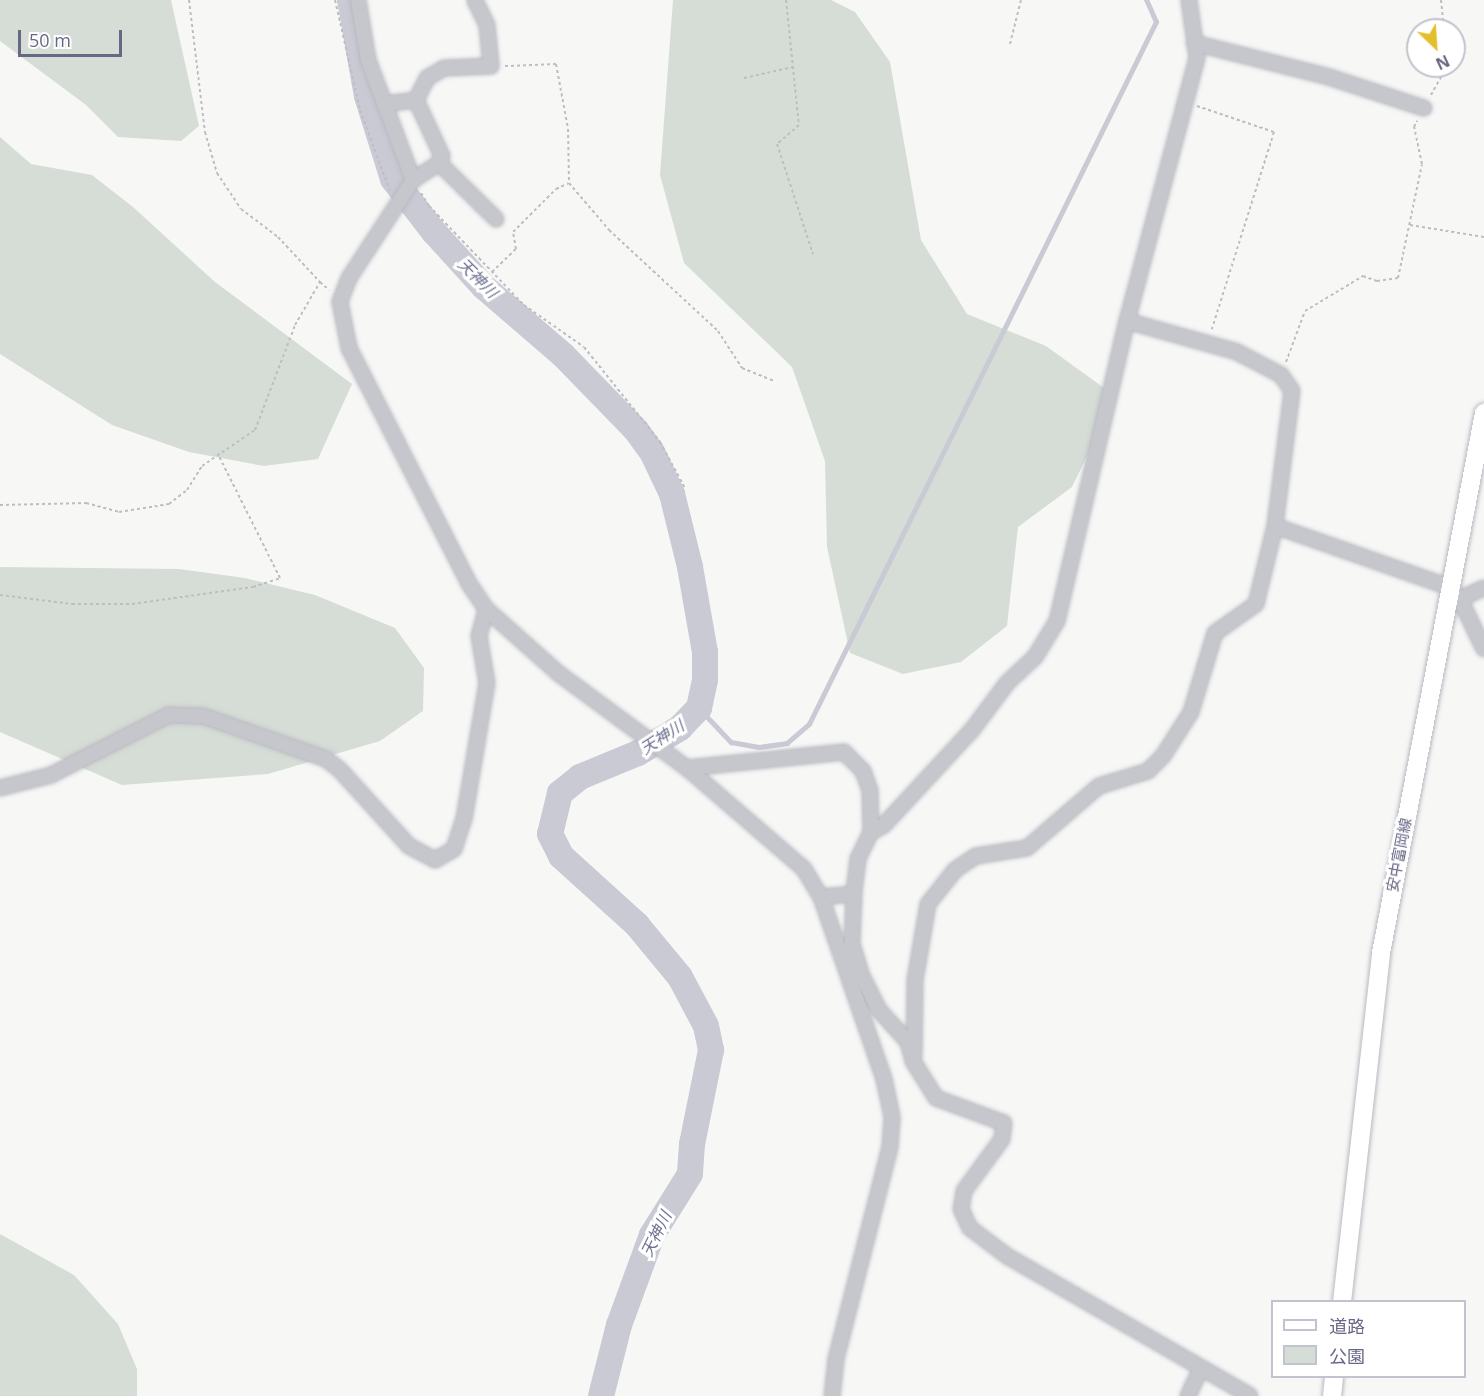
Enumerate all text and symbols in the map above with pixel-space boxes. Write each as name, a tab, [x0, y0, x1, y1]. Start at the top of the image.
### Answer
scale bar	[21, 18, 124, 56]
north arrow	[1406, 18, 1466, 78]
text: 50 m	[29, 28, 71, 52]
text: N	[1432, 50, 1453, 75]
water label: 天神川	[454, 254, 502, 302]
water label: 天神川	[637, 716, 687, 758]
street label: 安中富岡線	[1383, 816, 1415, 894]
water label: 天神川	[637, 1208, 675, 1260]
legend	[1271, 1300, 1466, 1378]
text: 道路	[1329, 1314, 1365, 1338]
text: 公園	[1329, 1344, 1365, 1368]

